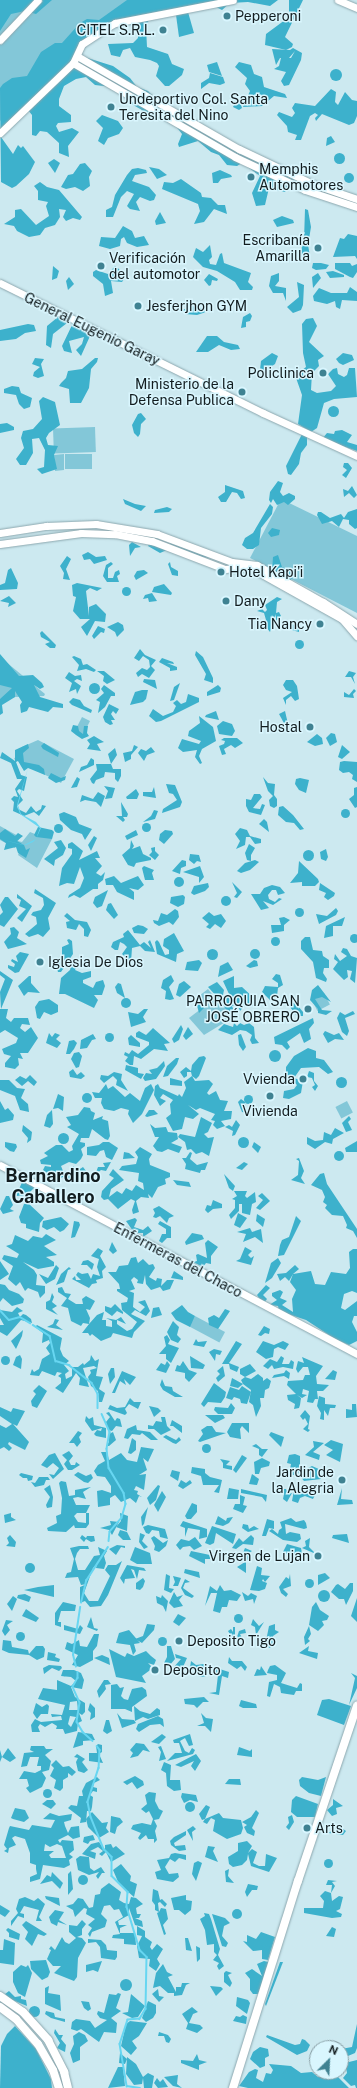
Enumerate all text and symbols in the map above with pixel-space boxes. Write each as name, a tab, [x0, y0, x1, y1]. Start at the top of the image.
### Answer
place label: Pepperoni	[235, 8, 301, 24]
marker: Pepperoni	[222, 11, 232, 21]
place label: CITEL S.R.L.	[77, 22, 155, 38]
marker: CITEL S.R.L.	[158, 25, 168, 35]
place label: Undeportivo Col. Santa Teresita del Nino	[119, 91, 268, 124]
marker: Undeportivo Col. Santa Teresita del Nino	[106, 102, 116, 112]
place label: Memphis Automotores	[259, 161, 343, 194]
marker: Memphis Automotores	[246, 172, 256, 182]
place label: Escribanía Amarilla	[243, 232, 310, 264]
marker: Escribanía Amarilla	[313, 243, 323, 253]
place label: Verificación del automotor	[109, 250, 200, 282]
marker: Verificación del automotor	[96, 261, 106, 271]
street label: General Eugenio Garay	[21, 289, 163, 369]
place label: Jesferjhon GYM	[146, 298, 247, 314]
marker: Jesferjhon GYM	[133, 301, 143, 311]
place label: Policlinica	[248, 365, 314, 381]
marker: Policlinica	[317, 367, 329, 379]
place label: Ministerio de la Defensa Publica	[129, 376, 234, 408]
marker: Ministerio de la Defensa Publica	[237, 387, 247, 397]
place label: Hotel Kapi'i	[229, 564, 303, 580]
marker: Hotel Kapi'i	[216, 567, 226, 577]
place label: Dany	[234, 593, 267, 609]
marker: Dany	[221, 596, 231, 606]
place label: Tia Nancy	[248, 616, 312, 632]
marker: Tia Nancy	[315, 619, 325, 629]
place label: Hostal	[259, 719, 302, 735]
marker: Hostal	[305, 722, 315, 732]
place label: Iglesia De Dios	[48, 954, 143, 970]
marker: Iglesia De Dios	[35, 957, 45, 967]
place label: PARROQUIA SAN JOSÉ OBRERO	[186, 993, 300, 1026]
marker: PARROQUIA SAN JOSÉ OBRERO	[303, 1004, 313, 1014]
place label: Vvienda	[243, 1071, 295, 1087]
marker: Vvienda	[298, 1074, 308, 1084]
marker: Vivienda	[265, 1091, 275, 1101]
place label: Vivienda	[242, 1103, 298, 1119]
district label: Bernardino Caballero	[5, 1166, 101, 1208]
street label: Enfermeras del Chaco	[111, 1219, 245, 1301]
place label: Jardin de la Alegria	[272, 1464, 334, 1496]
marker: Jardin de la Alegria	[337, 1475, 347, 1485]
place label: Virgen de Lujan	[208, 1548, 310, 1564]
marker: Virgen de Lujan	[313, 1551, 323, 1561]
place label: Deposito Tigo	[187, 1633, 276, 1649]
marker: Deposito Tigo	[174, 1636, 184, 1646]
place label: Deposito	[163, 1662, 221, 1678]
marker: Deposito	[150, 1665, 160, 1675]
place label: Arts	[315, 1820, 343, 1836]
marker: Arts	[302, 1823, 312, 1833]
north arrow	[309, 2040, 349, 2080]
text: N	[327, 2043, 340, 2057]

